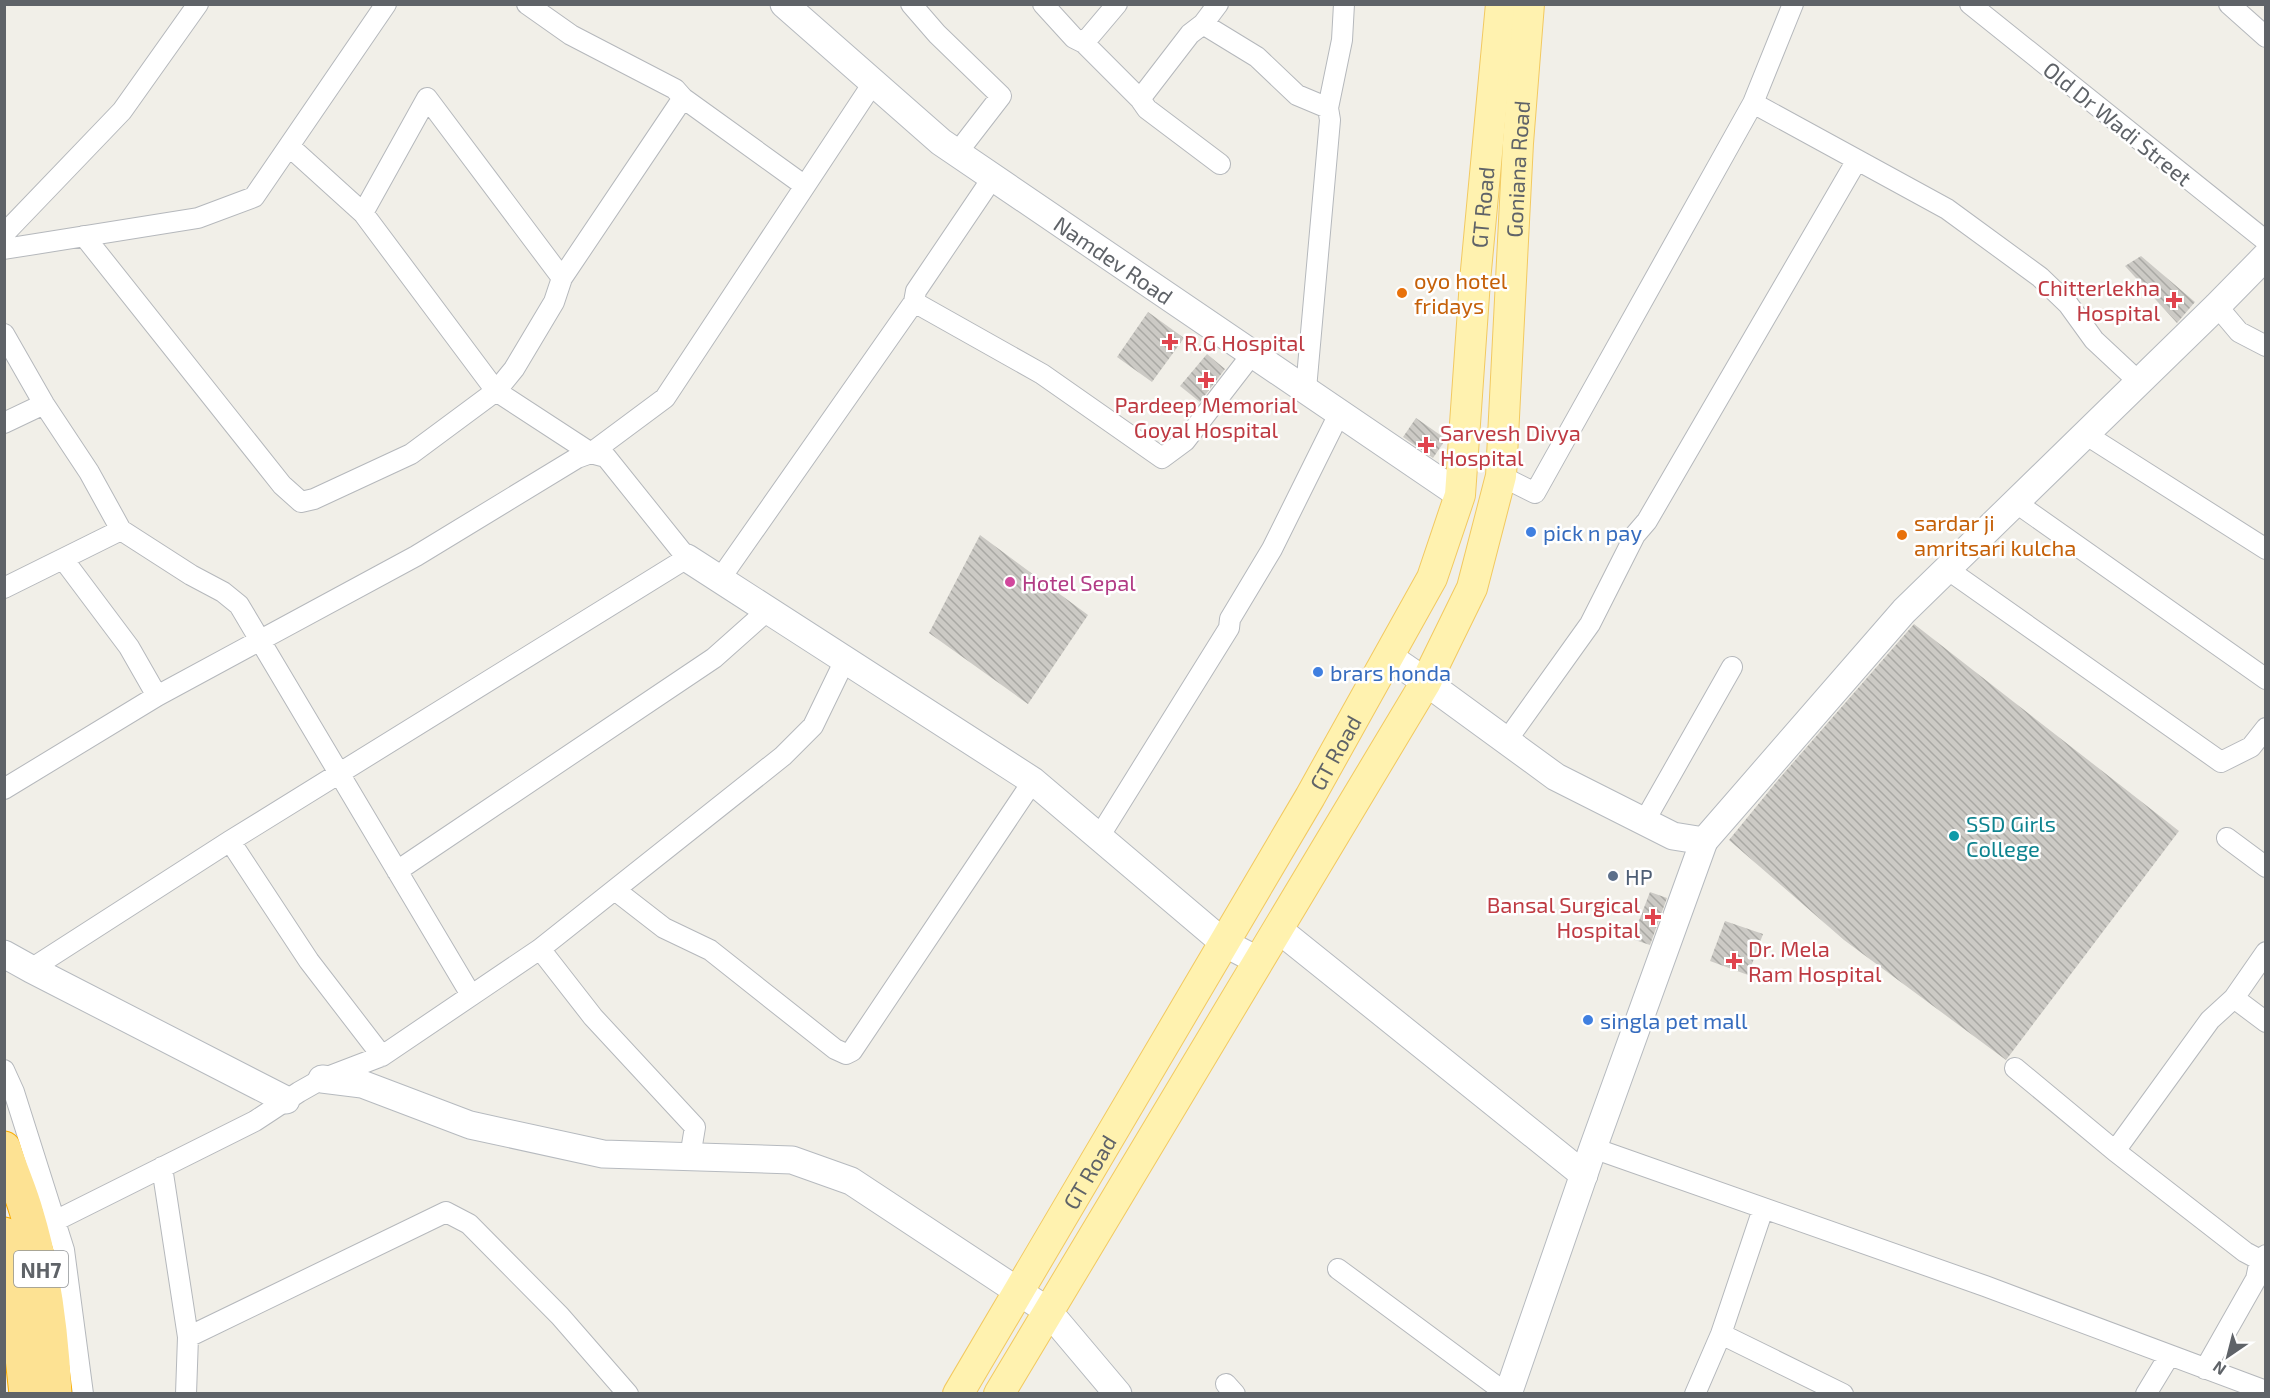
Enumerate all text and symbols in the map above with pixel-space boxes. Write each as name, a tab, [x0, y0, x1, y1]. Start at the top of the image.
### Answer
street label: Old Dr Wadi Street	[2039, 55, 2197, 191]
street label: Goniana Road	[1500, 100, 1534, 238]
street label: GT Road	[1465, 165, 1499, 249]
street label: Namdev Road	[1049, 210, 1178, 309]
place label: oyo hotel fridays	[1414, 267, 1508, 318]
place label: Chitterlekha Hospital	[2037, 274, 2160, 325]
marker: oyo hotel fridays	[1395, 286, 1409, 300]
marker: Chitterlekha Hospital	[2165, 291, 2183, 309]
place label: R.G Hospital	[1184, 329, 1305, 355]
marker: R.G Hospital	[1161, 333, 1179, 351]
marker: Pardeep Memorial Goyal Hospital	[1197, 371, 1215, 389]
place label: Pardeep Memorial Goyal Hospital	[1114, 391, 1298, 442]
place label: Sarvesh Divya Hospital	[1440, 419, 1581, 470]
marker: Sarvesh Divya Hospital	[1417, 436, 1435, 454]
place label: sardar ji amritsari kulcha	[1914, 509, 2076, 560]
place label: pick n pay	[1543, 519, 1642, 545]
marker: pick n pay	[1524, 525, 1538, 539]
marker: sardar ji amritsari kulcha	[1895, 528, 1909, 542]
place label: Hotel Sepal	[1022, 569, 1136, 595]
marker: Hotel Sepal	[1003, 575, 1017, 589]
place label: brars honda	[1330, 659, 1451, 685]
marker: brars honda	[1311, 665, 1325, 679]
street label: GT Road	[1304, 711, 1366, 794]
place label: SSD Girls College	[1966, 810, 2056, 861]
marker: SSD Girls College	[1947, 829, 1961, 843]
place label: HP	[1625, 863, 1653, 889]
marker: HP	[1606, 869, 1620, 883]
place label: Bansal Surgical Hospital	[1487, 891, 1640, 942]
marker: Bansal Surgical Hospital	[1644, 908, 1662, 926]
place label: Dr. Mela Ram Hospital	[1748, 935, 1882, 986]
marker: Dr. Mela Ram Hospital	[1725, 952, 1743, 970]
place label: singla pet mall	[1600, 1007, 1748, 1033]
marker: singla pet mall	[1581, 1013, 1595, 1027]
street label: GT Road	[1057, 1130, 1121, 1214]
road number: NH7	[14, 1251, 68, 1287]
north arrow	[2198, 1326, 2258, 1386]
text: N	[2209, 1358, 2229, 1380]

